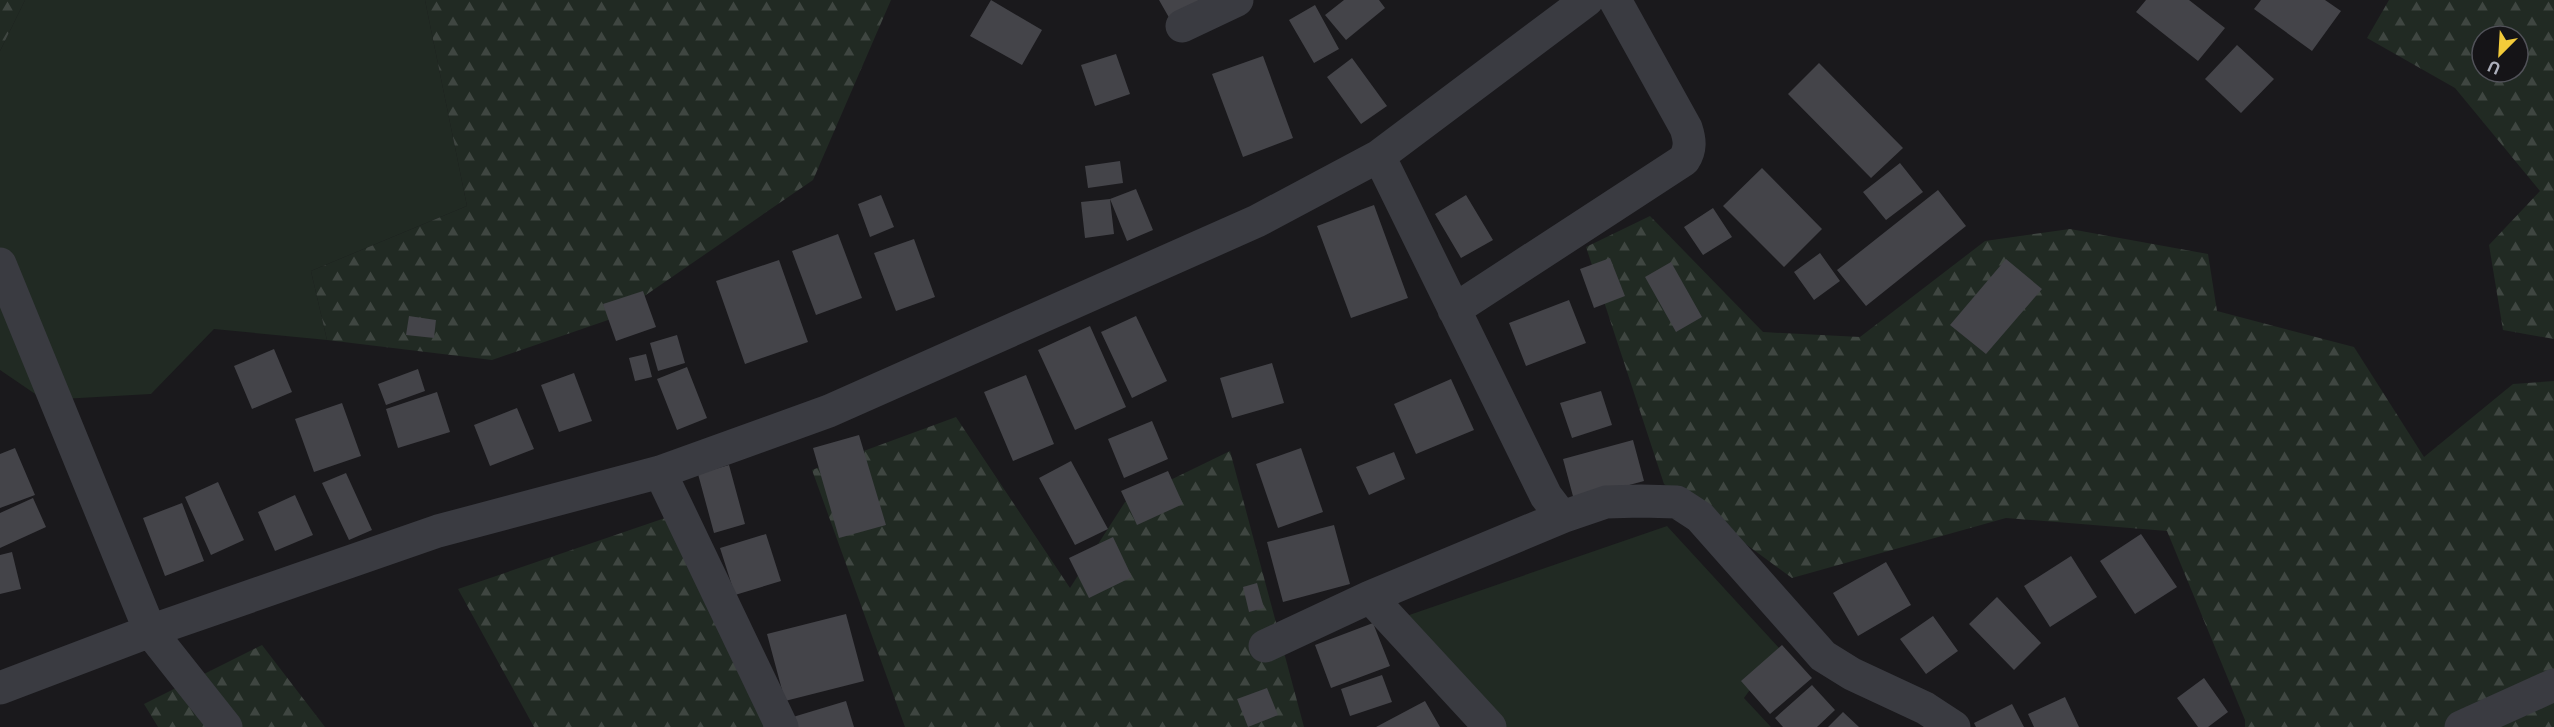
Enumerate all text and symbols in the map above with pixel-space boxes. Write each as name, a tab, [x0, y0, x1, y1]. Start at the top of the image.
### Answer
north arrow	[2470, 24, 2530, 84]
text: U	[2484, 56, 2503, 79]

